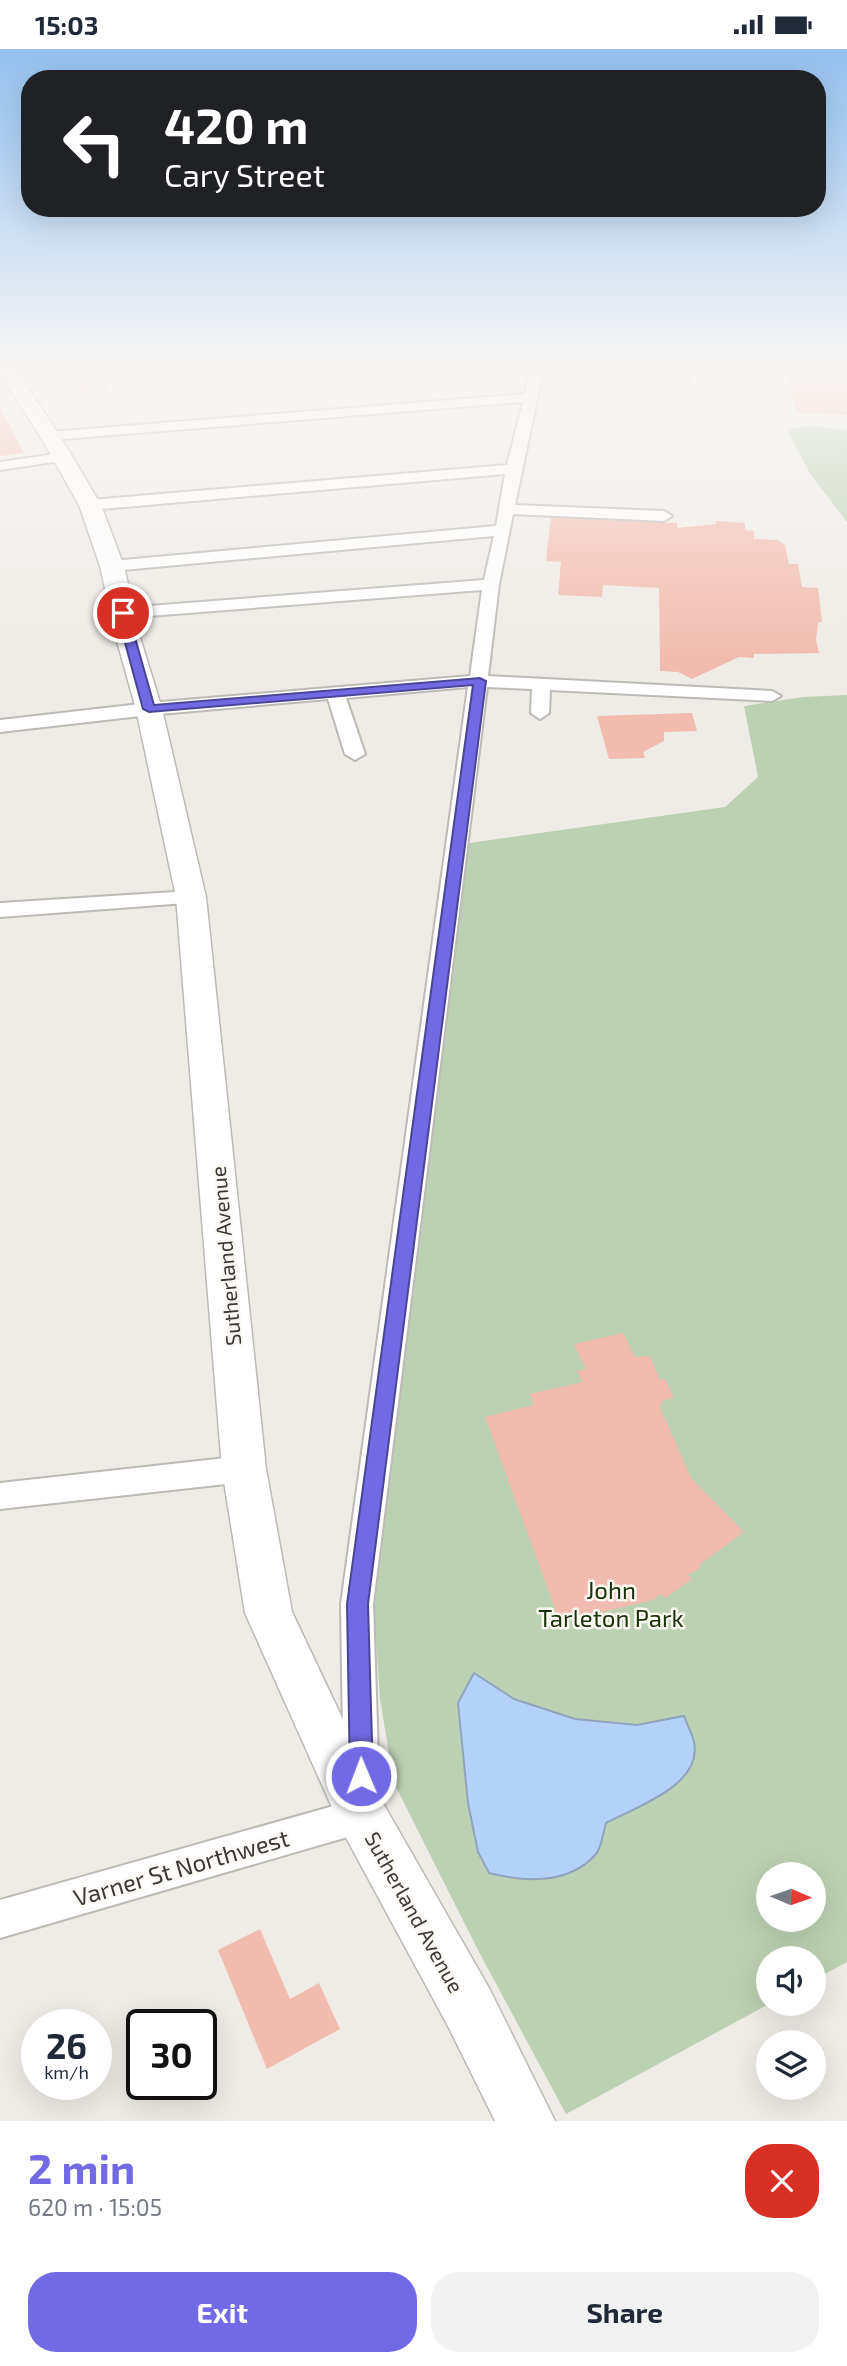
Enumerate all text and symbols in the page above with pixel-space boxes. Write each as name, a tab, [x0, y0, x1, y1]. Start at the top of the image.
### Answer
text: 15:03	[35, 9, 98, 40]
text: 420 m	[164, 95, 308, 154]
icon: left	[49, 98, 140, 189]
text: Cary Street	[164, 155, 325, 193]
pin	[93, 583, 153, 643]
icon: arrive	[104, 594, 142, 632]
street label: Sutherland Avenue	[205, 1165, 245, 1347]
park label: John Tarleton Park	[538, 1575, 684, 1632]
position arrow	[324, 1739, 398, 1813]
street label: Varner St Northwest	[70, 1822, 292, 1912]
street label: Sutherland Avenue	[360, 1827, 470, 1997]
north arrow	[756, 1862, 826, 1932]
map controls	[756, 1862, 826, 2100]
button: sound	[756, 1946, 826, 2016]
speed limit sign: 30	[126, 2009, 217, 2100]
text: 26	[46, 2024, 87, 2066]
button: layers	[756, 2030, 826, 2100]
text: km/h	[44, 2061, 89, 2083]
text: 2 min	[28, 2142, 135, 2192]
button: close	[745, 2144, 819, 2218]
text: 620 m · 15:05	[28, 2193, 162, 2221]
button: Exit	[28, 2272, 417, 2352]
button: Share	[431, 2272, 819, 2352]

